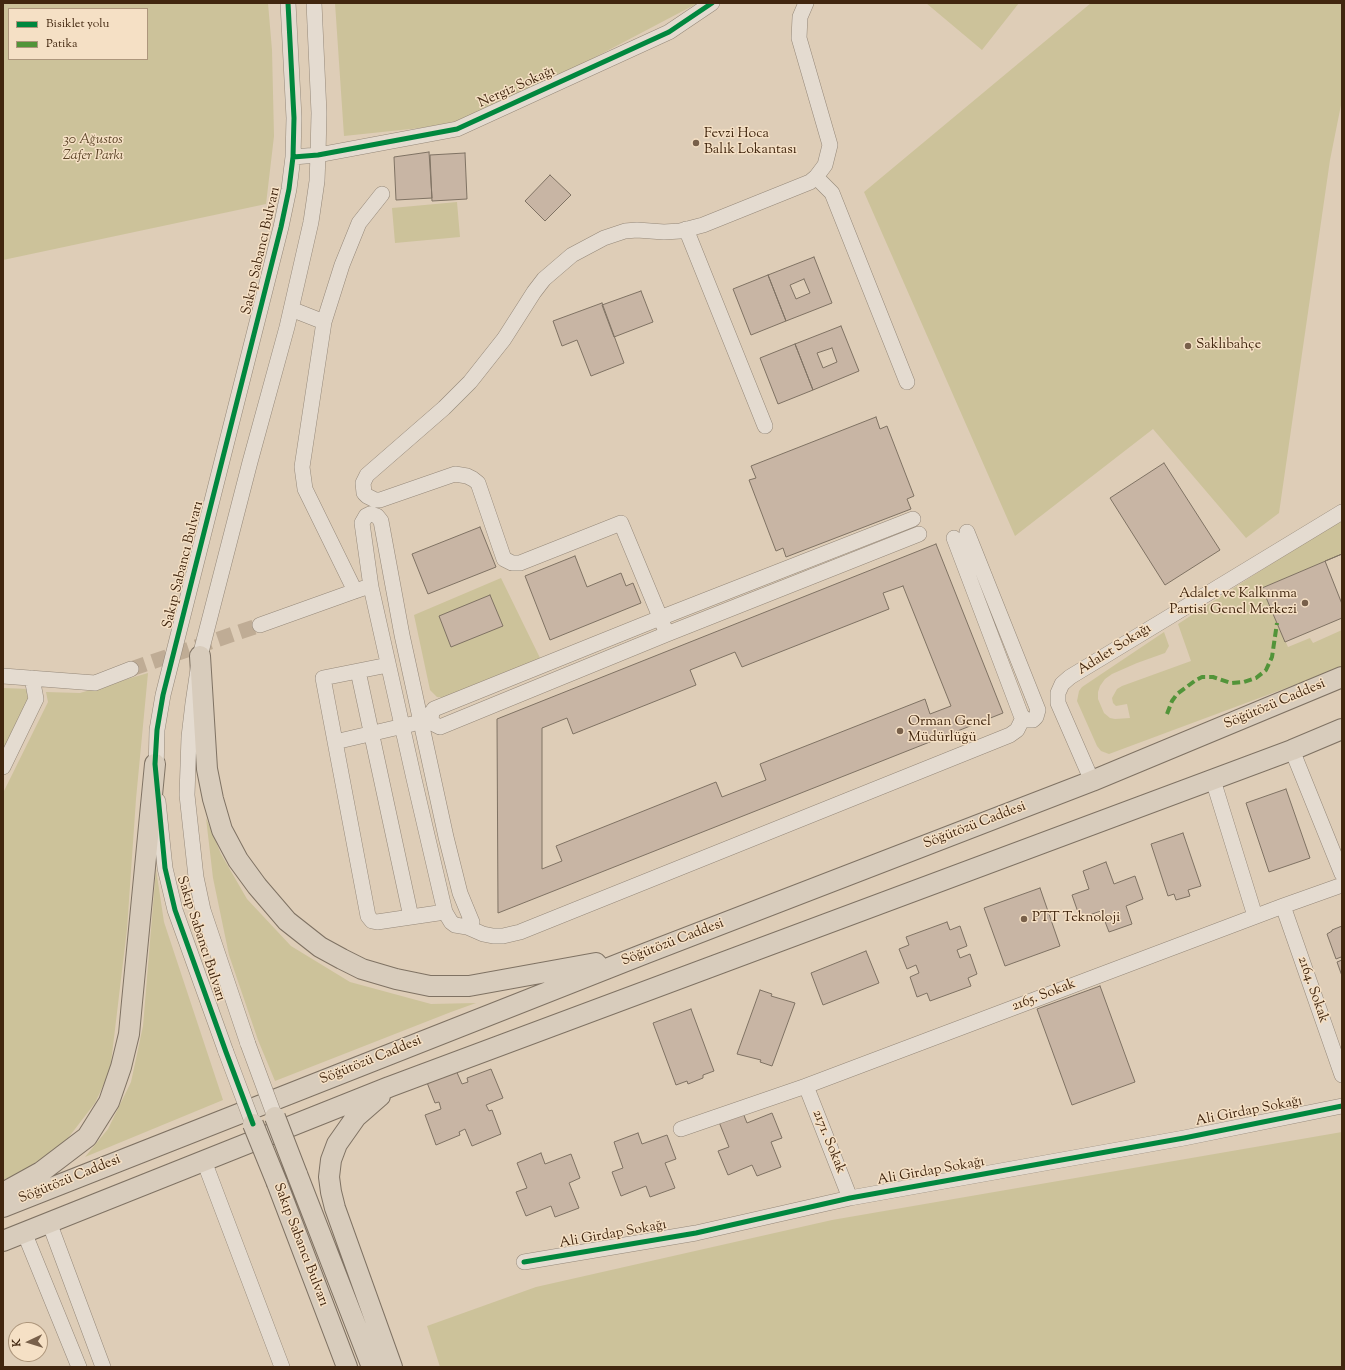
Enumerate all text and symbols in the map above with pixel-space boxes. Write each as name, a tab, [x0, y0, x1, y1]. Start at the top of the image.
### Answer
legend	[8, 8, 148, 60]
text: Bisiklet yolu	[46, 15, 109, 33]
text: Patika	[46, 35, 78, 53]
street label: Nergiz Sokağı	[476, 64, 558, 112]
place label: Fevzi Hoca Balık Lokantası	[704, 127, 797, 160]
park label: 30 Ağustos Zafer Parkı	[63, 133, 123, 166]
marker: Fevzi Hoca Balık Lokantası	[691, 138, 701, 148]
street label: Sakıp Sabancı Bulvarı	[239, 185, 285, 317]
place label: Saklıbahçe	[1196, 338, 1261, 354]
marker: Saklıbahçe	[1183, 341, 1193, 351]
street label: Sakıp Sabancı Bulvarı	[160, 500, 208, 630]
place label: Adalet ve Kalkınma Partisi Genel Merkezi	[1170, 587, 1297, 620]
marker: Adalet ve Kalkınma Partisi Genel Merkezi	[1300, 598, 1310, 608]
street label: Adalet Sokağı	[1075, 621, 1155, 679]
street label: Söğütözü Caddesi	[1222, 676, 1328, 734]
place label: Orman Genel Müdürlüğü	[908, 715, 991, 748]
marker: Orman Genel Müdürlüğü	[895, 726, 905, 736]
street label: Söğütözü Caddesi	[921, 799, 1029, 853]
street label: Sakıp Sabancı Bulvarı	[172, 874, 228, 1004]
place label: PTT Teknoloji	[1032, 911, 1120, 927]
marker: PTT Teknoloji	[1019, 914, 1029, 924]
street label: Söğütözü Caddesi	[619, 916, 727, 970]
street label: 2164. Sokak	[1293, 955, 1331, 1025]
street label: 2165. Sokak	[1010, 976, 1078, 1016]
street label: Söğütözü Caddesi	[318, 1033, 424, 1089]
street label: Ali Girdap Sokağı	[1194, 1093, 1304, 1131]
street label: 2171. Sokak	[808, 1108, 848, 1176]
street label: Söğütözü Caddesi	[17, 1152, 123, 1208]
street label: Ali Girdap Sokağı	[876, 1154, 986, 1190]
street label: Sakıp Sabancı Bulvarı	[269, 1181, 331, 1309]
street label: Ali Girdap Sokağı	[558, 1217, 668, 1253]
north arrow	[8, 1322, 48, 1362]
text: K	[9, 1338, 25, 1347]

